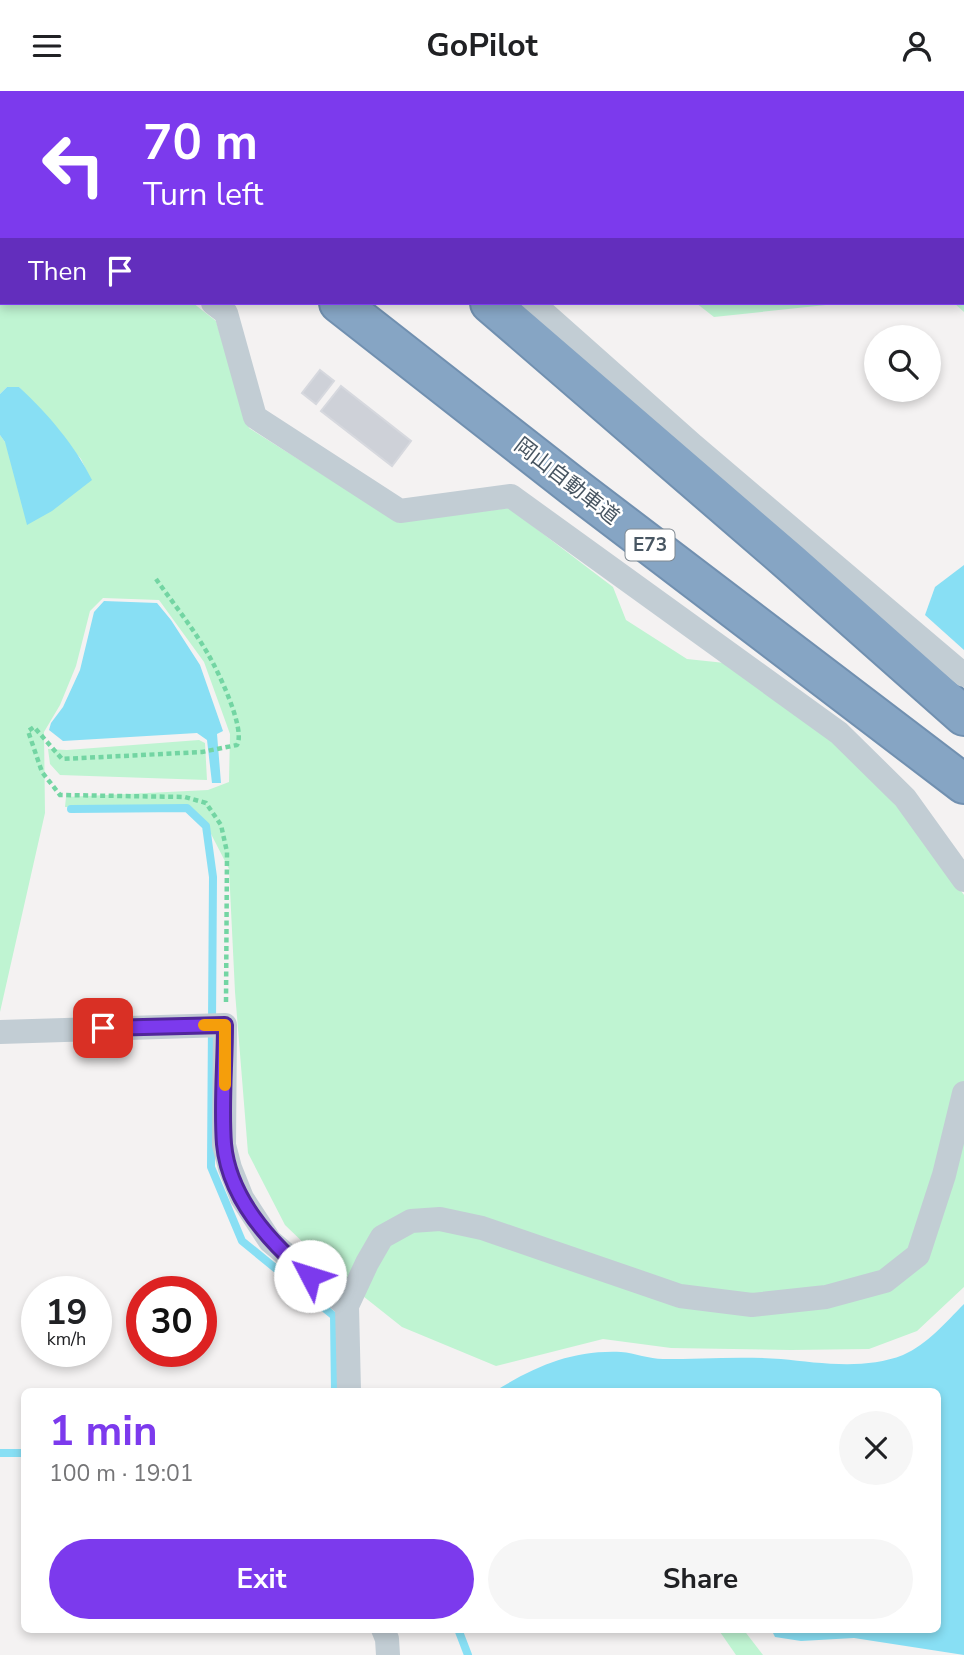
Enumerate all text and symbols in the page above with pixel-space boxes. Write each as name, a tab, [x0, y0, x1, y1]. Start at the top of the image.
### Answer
text: GoPilot	[426, 24, 538, 67]
icon: menu	[28, 27, 66, 65]
icon: person	[898, 27, 936, 65]
text: 70 m	[143, 109, 258, 176]
icon: left	[28, 119, 119, 210]
text: Turn left	[143, 173, 263, 216]
icon: arrive	[101, 252, 139, 290]
text: Then	[28, 254, 87, 289]
map controls	[864, 325, 941, 402]
button: search	[864, 325, 941, 402]
street label: 岡山自動車道	[509, 431, 625, 531]
road number: E73	[626, 529, 674, 561]
pin	[73, 998, 133, 1058]
icon: arrive	[84, 1009, 122, 1047]
position arrow	[273, 1239, 347, 1313]
speed limit sign: 30	[126, 1276, 217, 1367]
text: 19	[45, 1289, 88, 1336]
text: km/h	[47, 1327, 86, 1351]
text: 1 min	[49, 1403, 158, 1460]
button: close	[839, 1411, 913, 1485]
text: 100 m · 19:01	[49, 1458, 194, 1489]
button: Exit	[49, 1539, 474, 1619]
button: Share	[488, 1539, 913, 1619]

